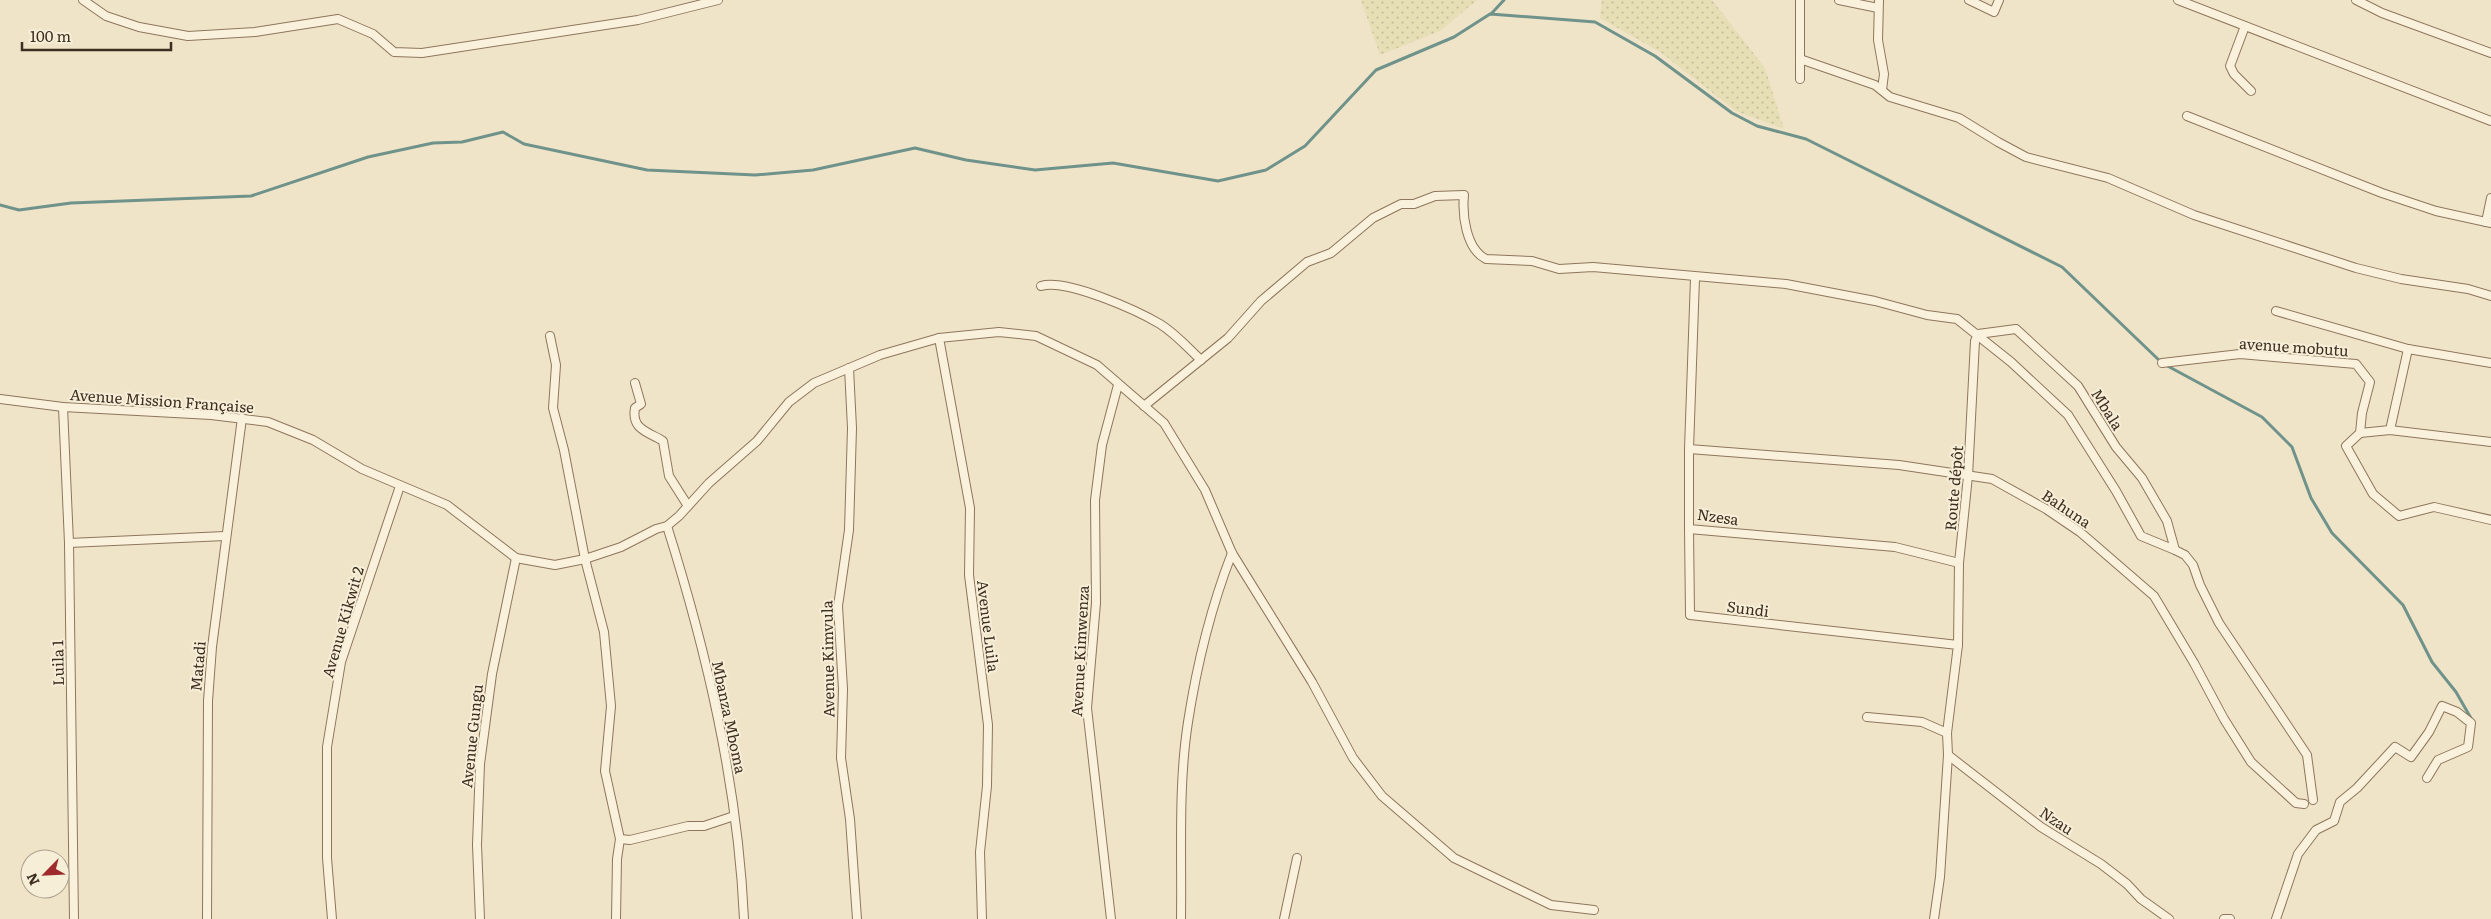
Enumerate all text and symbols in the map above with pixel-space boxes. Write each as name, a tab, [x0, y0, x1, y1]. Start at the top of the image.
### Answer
scale bar	[22, 20, 171, 52]
text: 100 m	[30, 24, 71, 47]
street label: avenue mobutu	[2238, 331, 2350, 361]
street label: Avenue Mission Française	[69, 382, 255, 418]
street label: Mbala	[2086, 384, 2130, 435]
street label: Route dépôt	[1938, 444, 1968, 532]
street label: Bahuna	[2038, 483, 2097, 533]
street label: Nzesa	[1696, 502, 1741, 530]
street label: Avenue Kikwit 2	[315, 563, 369, 680]
street label: Avenue Luila	[972, 579, 1006, 674]
street label: Avenue Kimwenza	[1064, 584, 1094, 717]
street label: Sundi	[1726, 594, 1770, 622]
street label: Avenue Kimvula	[814, 599, 840, 718]
street label: Luila 1	[45, 640, 69, 686]
street label: Matadi	[183, 640, 211, 692]
street label: Mbanza Mboma	[707, 658, 753, 777]
street label: Avenue Gungu	[454, 682, 488, 789]
street label: Nzau	[2035, 800, 2079, 840]
north arrow	[20, 849, 70, 899]
text: N	[21, 870, 44, 889]

